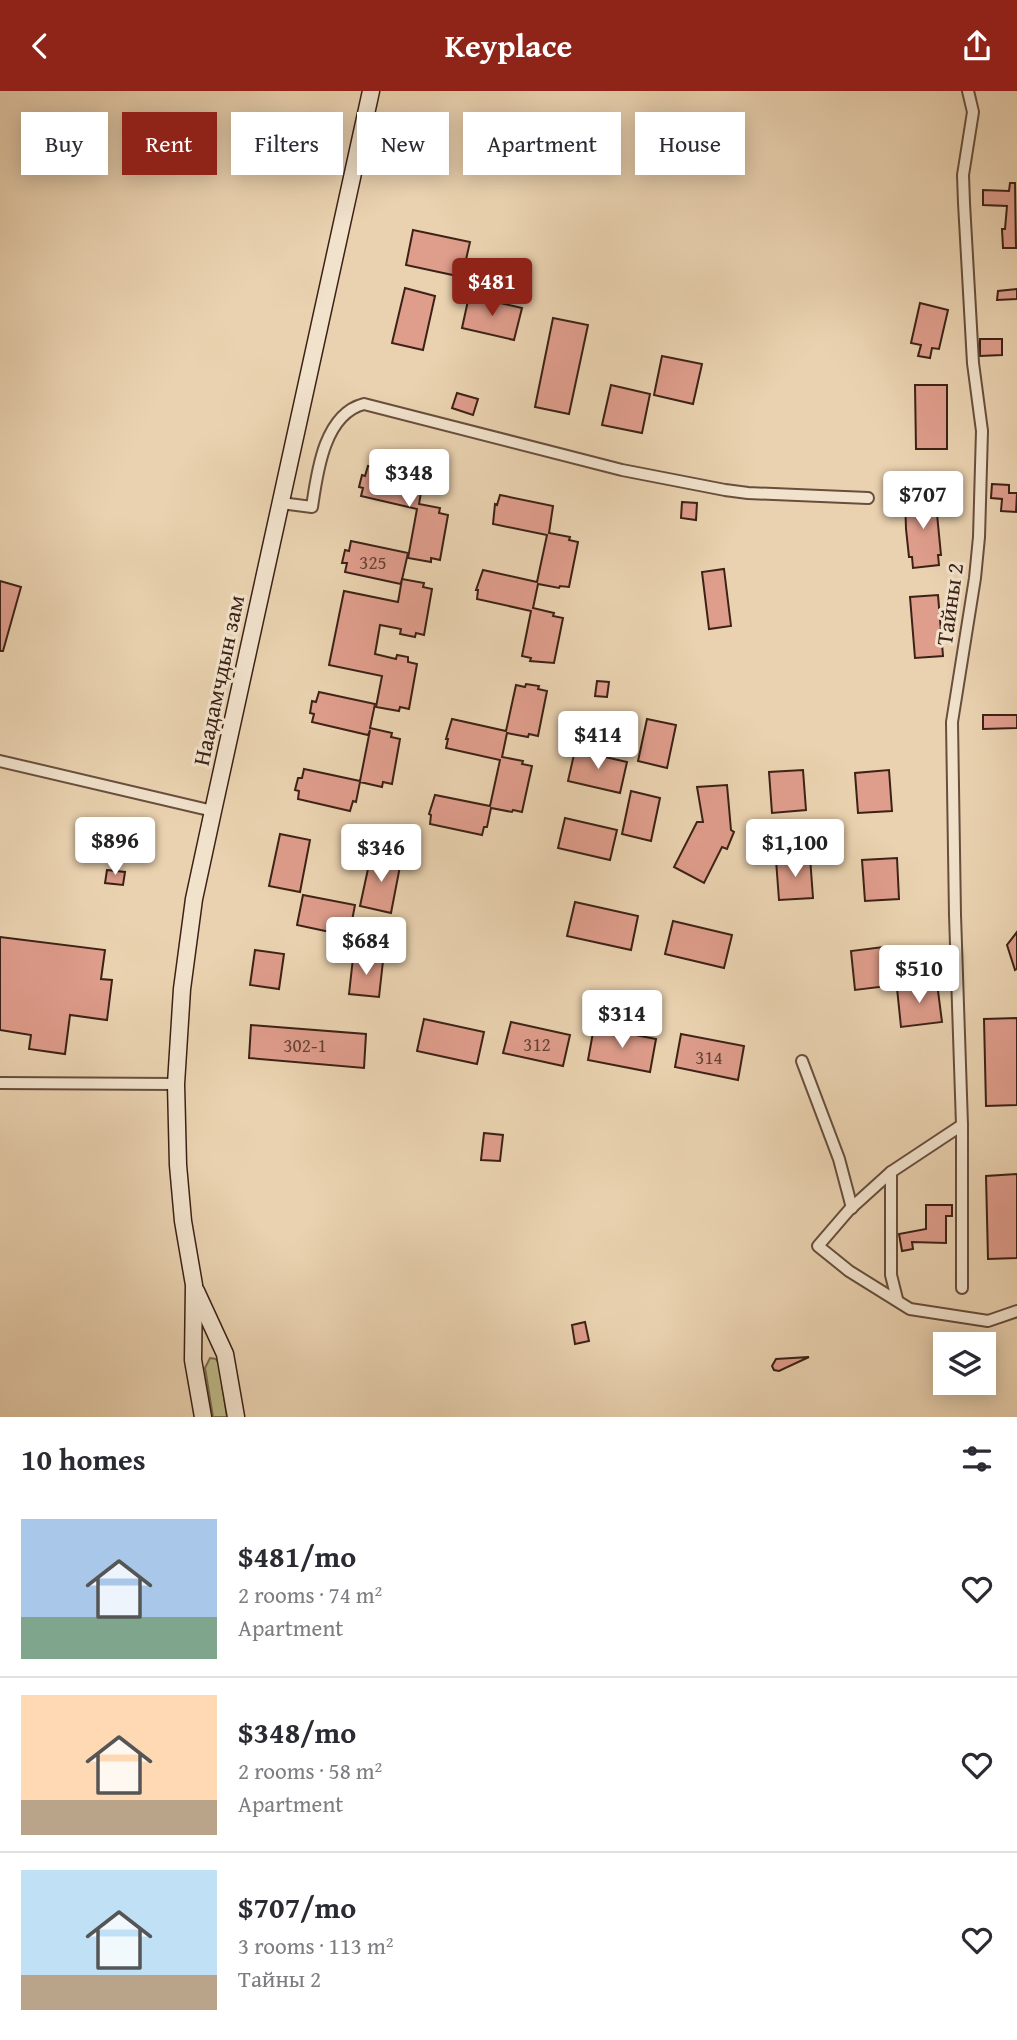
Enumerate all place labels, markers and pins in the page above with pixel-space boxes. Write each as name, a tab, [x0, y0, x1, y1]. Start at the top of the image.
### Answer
pin: $481	[451, 259, 533, 318]
pin: $348	[368, 449, 450, 509]
pin: $707	[882, 471, 964, 531]
pin: $414	[557, 711, 639, 771]
pin: $896	[74, 817, 156, 877]
pin: $1,100	[738, 819, 852, 879]
pin: $346	[340, 825, 422, 884]
pin: $684	[325, 917, 407, 977]
pin: $510	[878, 946, 960, 1005]
pin: $314	[581, 991, 663, 1050]

